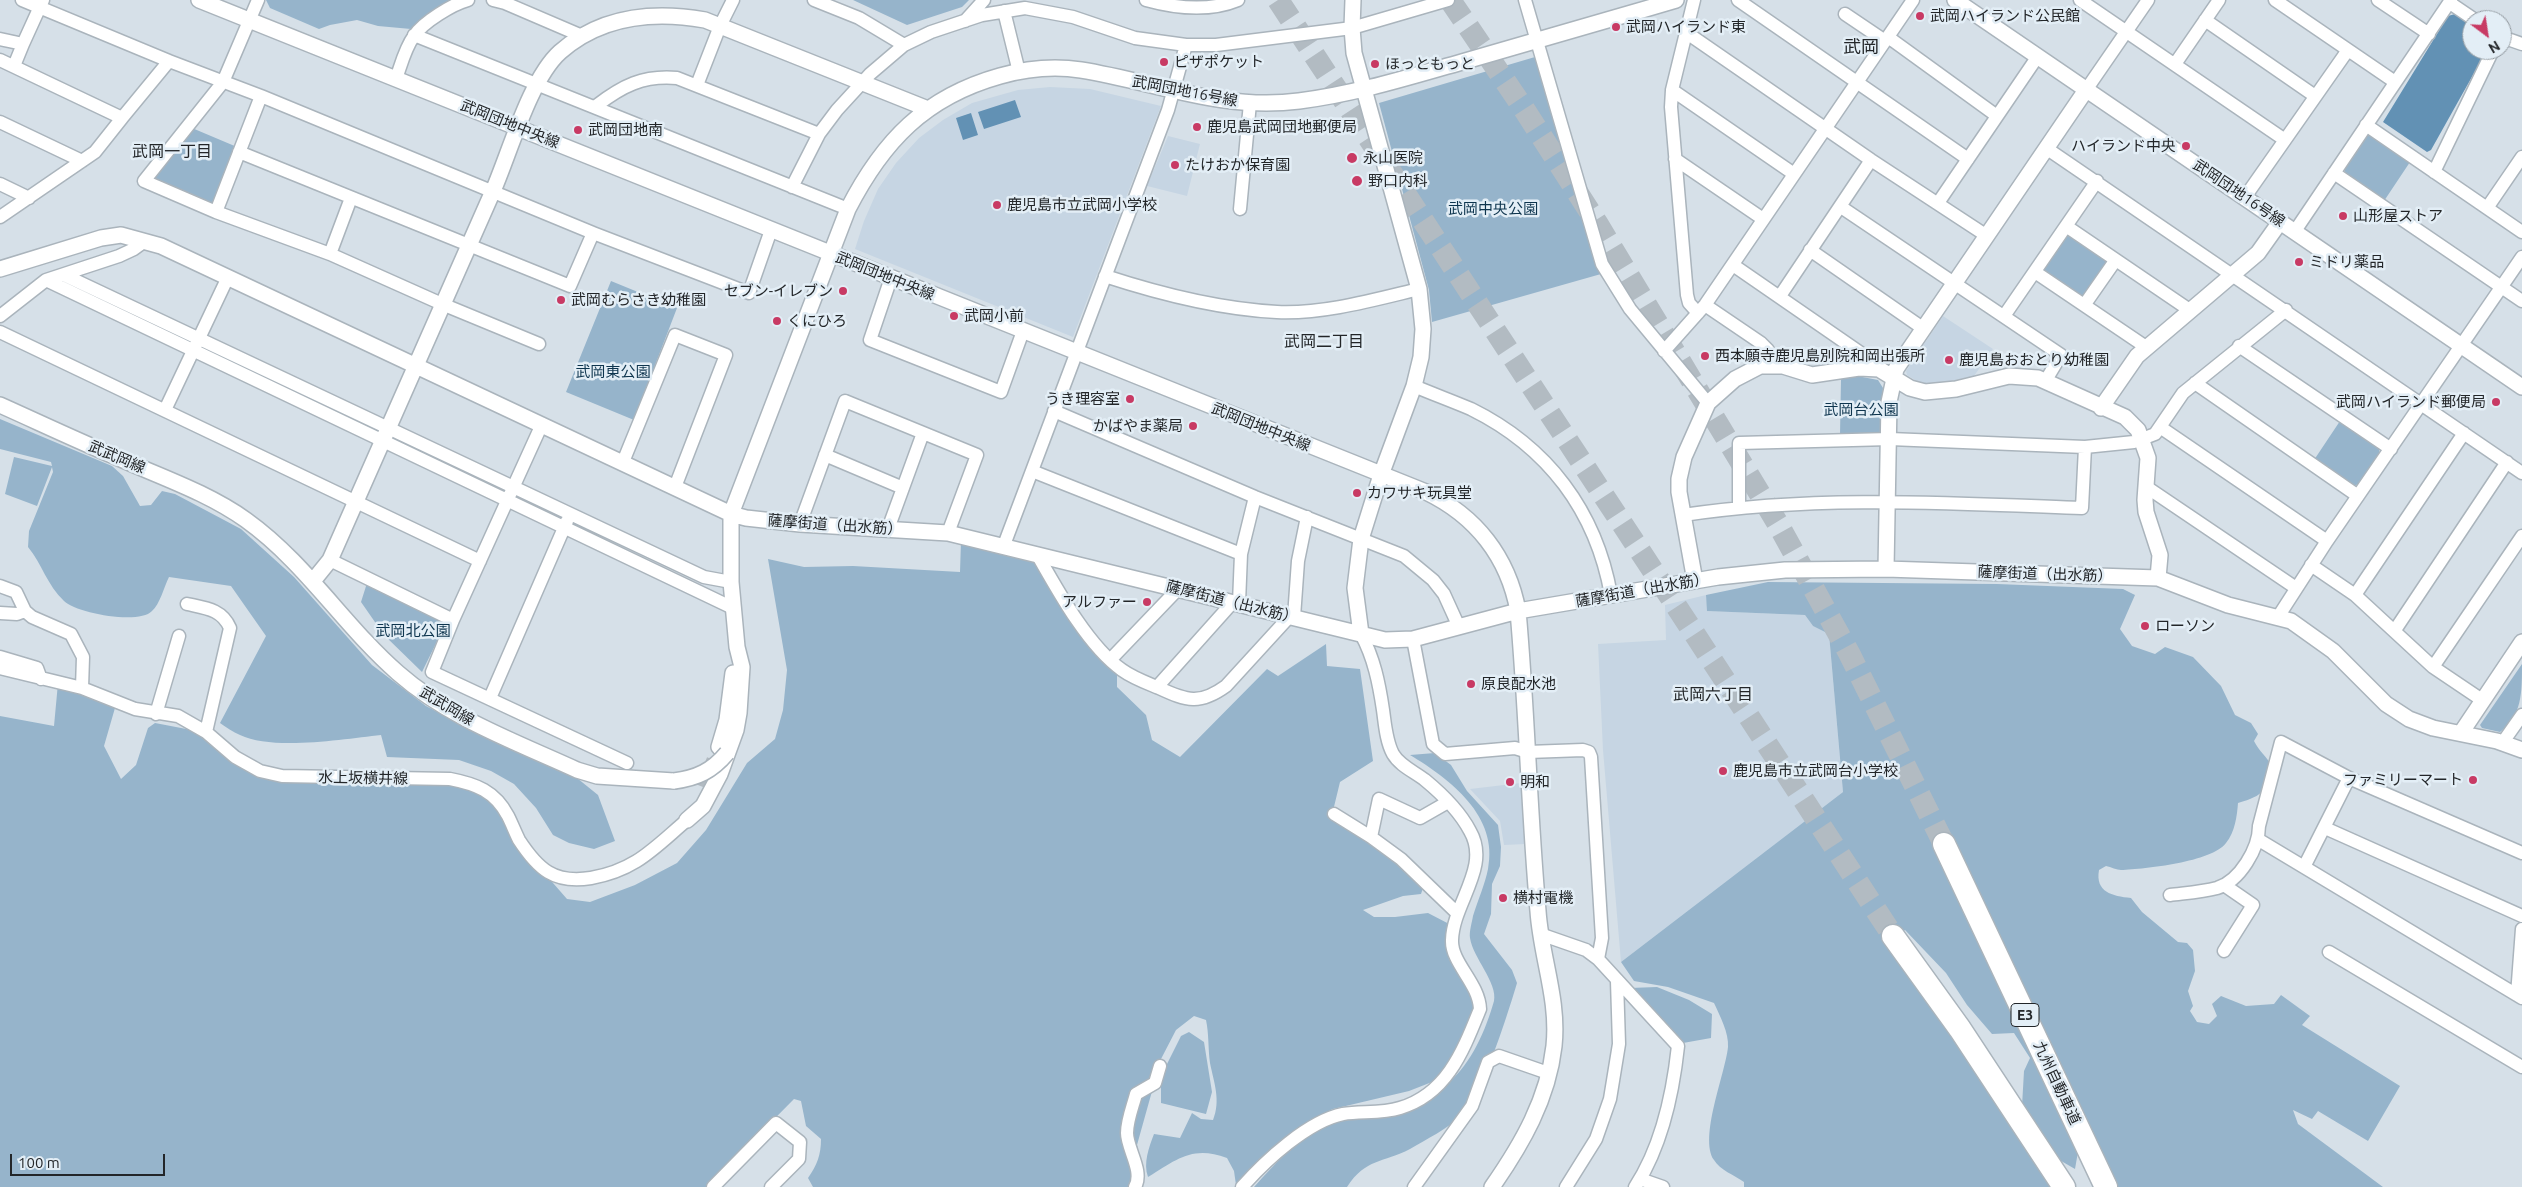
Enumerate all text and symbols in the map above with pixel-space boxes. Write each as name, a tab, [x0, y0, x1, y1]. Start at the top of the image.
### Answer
place label: 武岡ハイランド公民館	[1930, 7, 2080, 25]
marker: 武岡ハイランド公民館	[1914, 10, 1926, 22]
north arrow	[2462, 10, 2512, 60]
place label: 武岡ハイランド東	[1626, 18, 1746, 36]
marker: 武岡ハイランド東	[1610, 21, 1622, 33]
district label: 武岡	[1843, 36, 1879, 58]
text: N	[2486, 37, 2503, 57]
place label: ピザポケット	[1174, 53, 1264, 71]
place label: ほっともっと	[1385, 55, 1475, 73]
marker: ピザポケット	[1158, 56, 1170, 68]
marker: ほっともっと	[1369, 58, 1381, 70]
street label: 武岡団地16号線	[1131, 72, 1239, 110]
street label: 武岡団地中央線	[458, 96, 562, 152]
place label: 鹿児島武岡団地郵便局	[1207, 118, 1357, 136]
place label: 武岡団地南	[588, 121, 663, 139]
marker: 鹿児島武岡団地郵便局	[1191, 121, 1203, 133]
marker: 武岡団地南	[572, 124, 584, 136]
place label: ハイランド中央	[2071, 137, 2176, 155]
marker: ハイランド中央	[2180, 140, 2192, 152]
district label: 武岡一丁目	[132, 142, 212, 162]
place label: 永山医院	[1363, 149, 1423, 167]
marker: 永山医院	[1345, 151, 1359, 165]
place label: たけおか保育園	[1185, 156, 1290, 174]
street label: 武岡団地16号線	[2190, 156, 2288, 230]
marker: たけおか保育園	[1169, 159, 1181, 171]
place label: 野口内科	[1368, 172, 1428, 190]
marker: 野口内科	[1350, 174, 1364, 188]
place label: 鹿児島市立武岡小学校	[1007, 196, 1157, 214]
marker: 鹿児島市立武岡小学校	[991, 199, 1003, 211]
park label: 武岡中央公園	[1448, 200, 1538, 218]
place label: 山形屋ストア	[2353, 207, 2443, 225]
marker: 山形屋ストア	[2337, 210, 2349, 222]
street label: 武岡団地中央線	[833, 248, 937, 304]
place label: ミドリ薬品	[2309, 253, 2384, 271]
marker: ミドリ薬品	[2293, 256, 2305, 268]
place label: セブン-イレブン	[724, 282, 833, 300]
marker: セブン-イレブン	[837, 285, 849, 297]
place label: 武岡むらさき幼稚園	[571, 291, 706, 309]
marker: 武岡むらさき幼稚園	[555, 294, 567, 306]
place label: 武岡小前	[964, 307, 1024, 325]
marker: 武岡小前	[948, 310, 960, 322]
place label: くにひろ	[787, 312, 847, 330]
marker: くにひろ	[771, 315, 783, 327]
district label: 武岡二丁目	[1284, 332, 1364, 352]
place label: 西本願寺鹿児島別院和岡出張所	[1715, 347, 1925, 365]
marker: 西本願寺鹿児島別院和岡出張所	[1699, 350, 1711, 362]
place label: 鹿児島おおとり幼稚園	[1959, 351, 2109, 369]
marker: 鹿児島おおとり幼稚園	[1943, 354, 1955, 366]
park label: 武岡東公園	[576, 363, 650, 381]
place label: うき理容室	[1045, 390, 1120, 408]
marker: うき理容室	[1124, 393, 1136, 405]
place label: 武岡ハイランド郵便局	[2336, 393, 2486, 411]
marker: 武岡ハイランド郵便局	[2490, 396, 2502, 408]
street label: 武岡団地中央線	[1209, 399, 1313, 455]
park label: 武岡台公園	[1824, 401, 1898, 419]
place label: かばやま薬局	[1093, 417, 1183, 435]
marker: かばやま薬局	[1187, 420, 1199, 432]
street label: 武武岡線	[86, 437, 148, 477]
place label: カワサキ玩具堂	[1367, 484, 1472, 502]
marker: カワサキ玩具堂	[1351, 487, 1363, 499]
street label: 薩摩街道（出水筋）	[767, 511, 903, 539]
street label: 薩摩街道（出水筋）	[1977, 563, 2113, 585]
street label: 薩摩街道（出水筋）	[1574, 569, 1710, 611]
street label: 薩摩街道（出水筋）	[1164, 577, 1300, 627]
place label: アルファー	[1062, 593, 1137, 611]
marker: アルファー	[1141, 596, 1153, 608]
place label: ローソン	[2155, 617, 2215, 635]
marker: ローソン	[2139, 620, 2151, 632]
park label: 武岡北公園	[376, 622, 450, 640]
place label: 原良配水池	[1481, 675, 1556, 693]
marker: 原良配水池	[1465, 678, 1477, 690]
street label: 武武岡線	[417, 683, 477, 729]
district label: 武岡六丁目	[1673, 685, 1753, 705]
place label: 鹿児島市立武岡台小学校	[1733, 762, 1898, 780]
marker: 鹿児島市立武岡台小学校	[1717, 765, 1729, 777]
street label: 水上坂横井線	[318, 768, 408, 788]
place label: ファミリーマート	[2343, 771, 2463, 789]
place label: 明和	[1520, 773, 1550, 791]
marker: ファミリーマート	[2467, 774, 2479, 786]
marker: 明和	[1504, 776, 1516, 788]
place label: 横村電機	[1513, 889, 1573, 907]
marker: 横村電機	[1497, 892, 1509, 904]
road number: E3	[2011, 1004, 2039, 1026]
street label: 九州自動車道	[2030, 1038, 2084, 1128]
scale bar	[12, 1144, 168, 1176]
text: 100 m	[18, 1154, 60, 1171]

